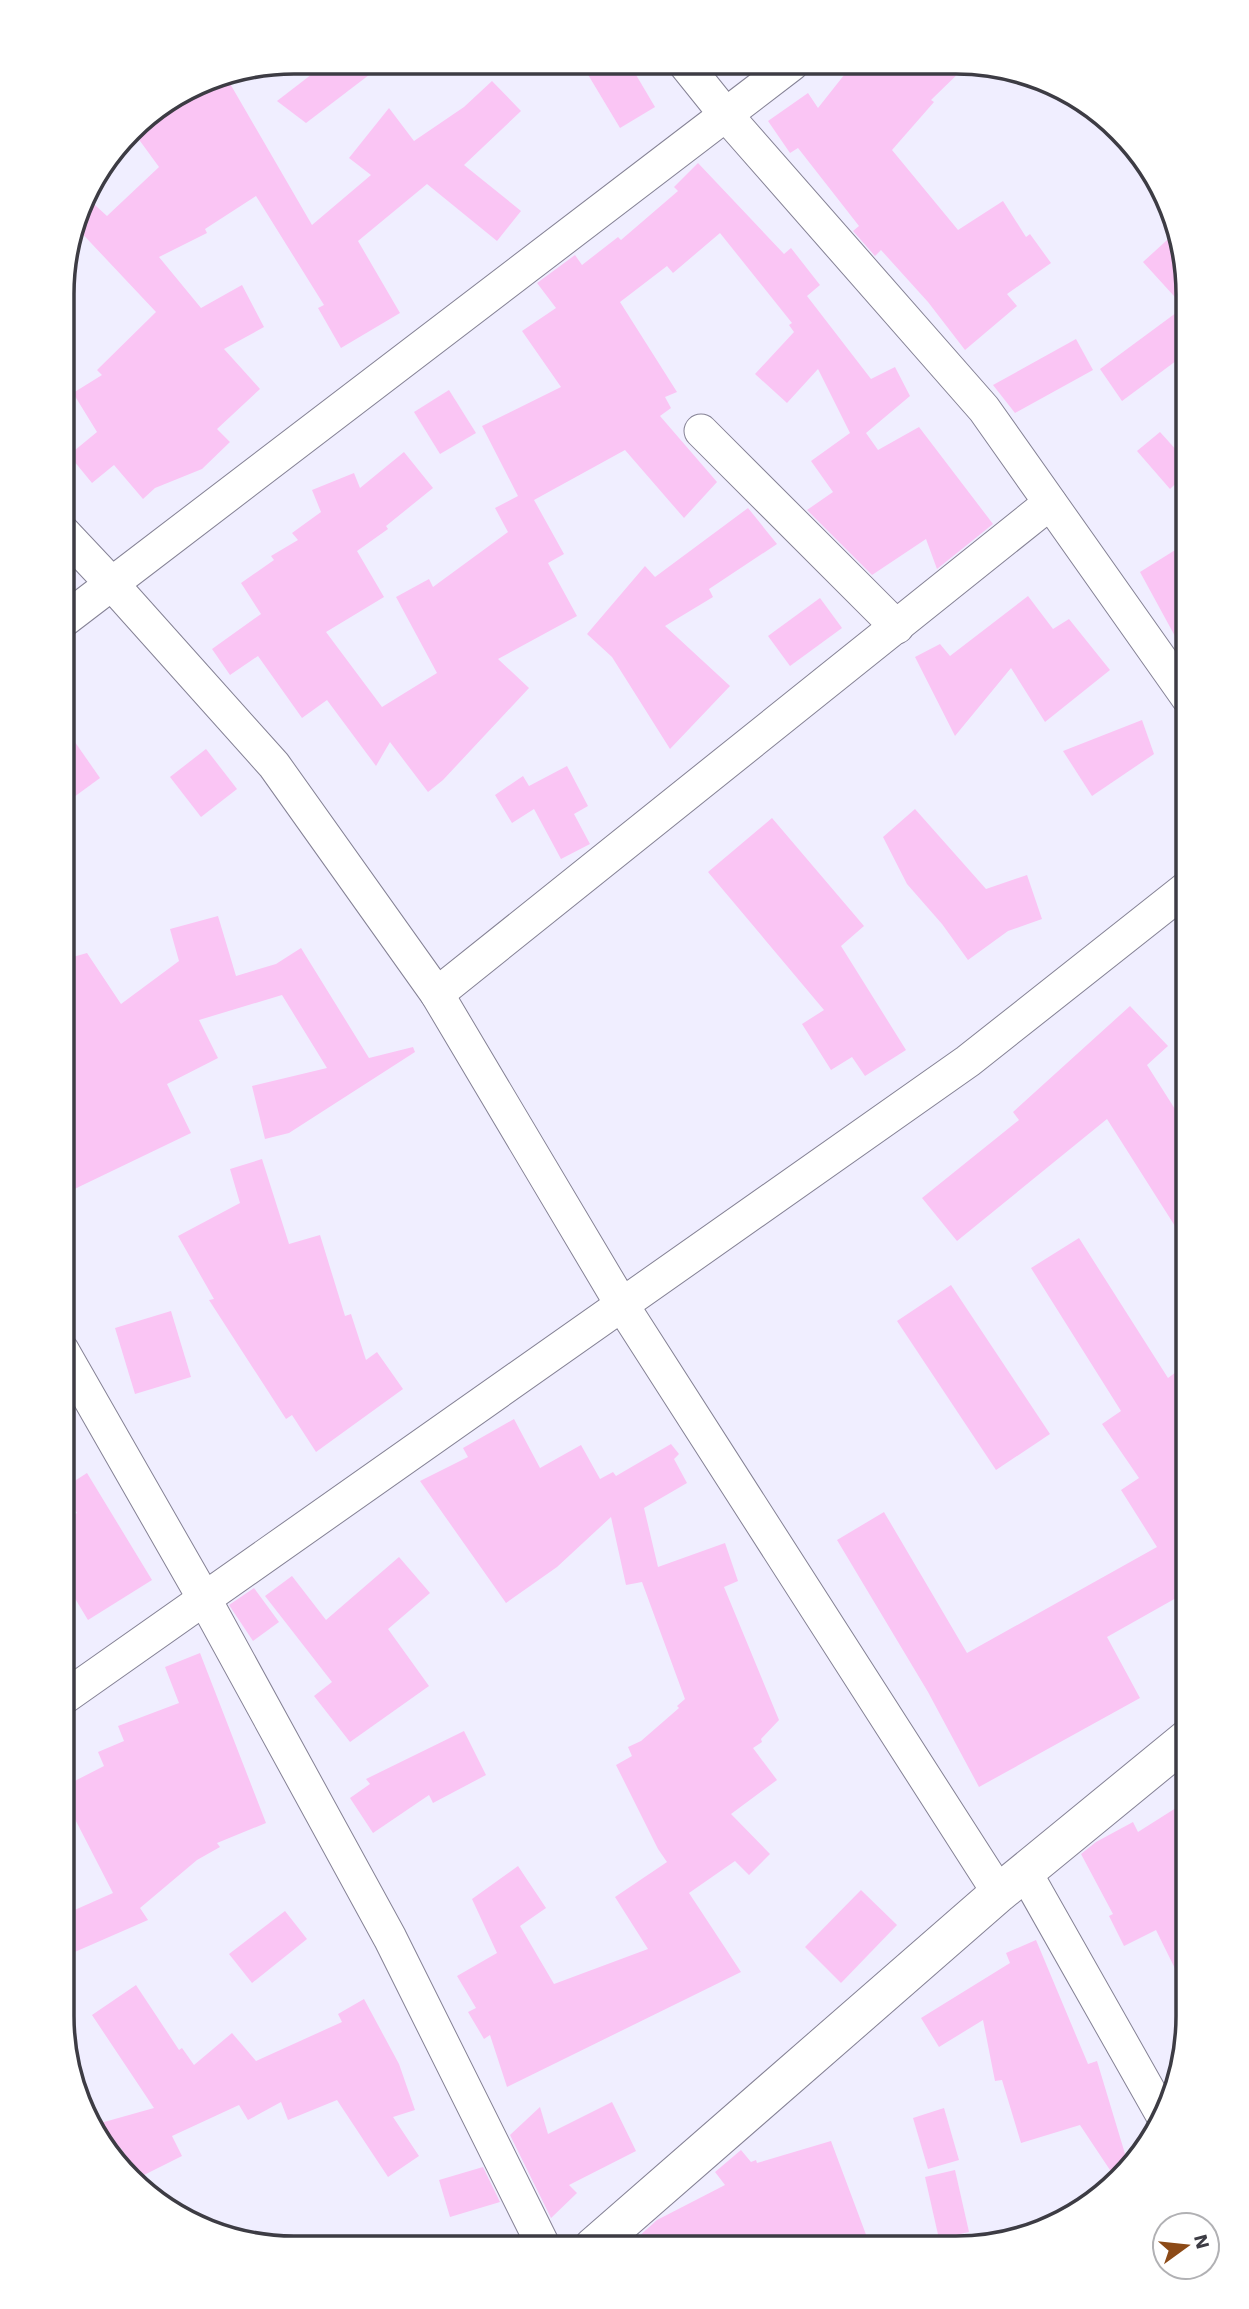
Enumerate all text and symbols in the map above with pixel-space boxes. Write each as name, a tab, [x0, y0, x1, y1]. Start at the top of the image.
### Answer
north arrow	[1151, 2211, 1221, 2281]
text: N	[1189, 2232, 1215, 2252]

